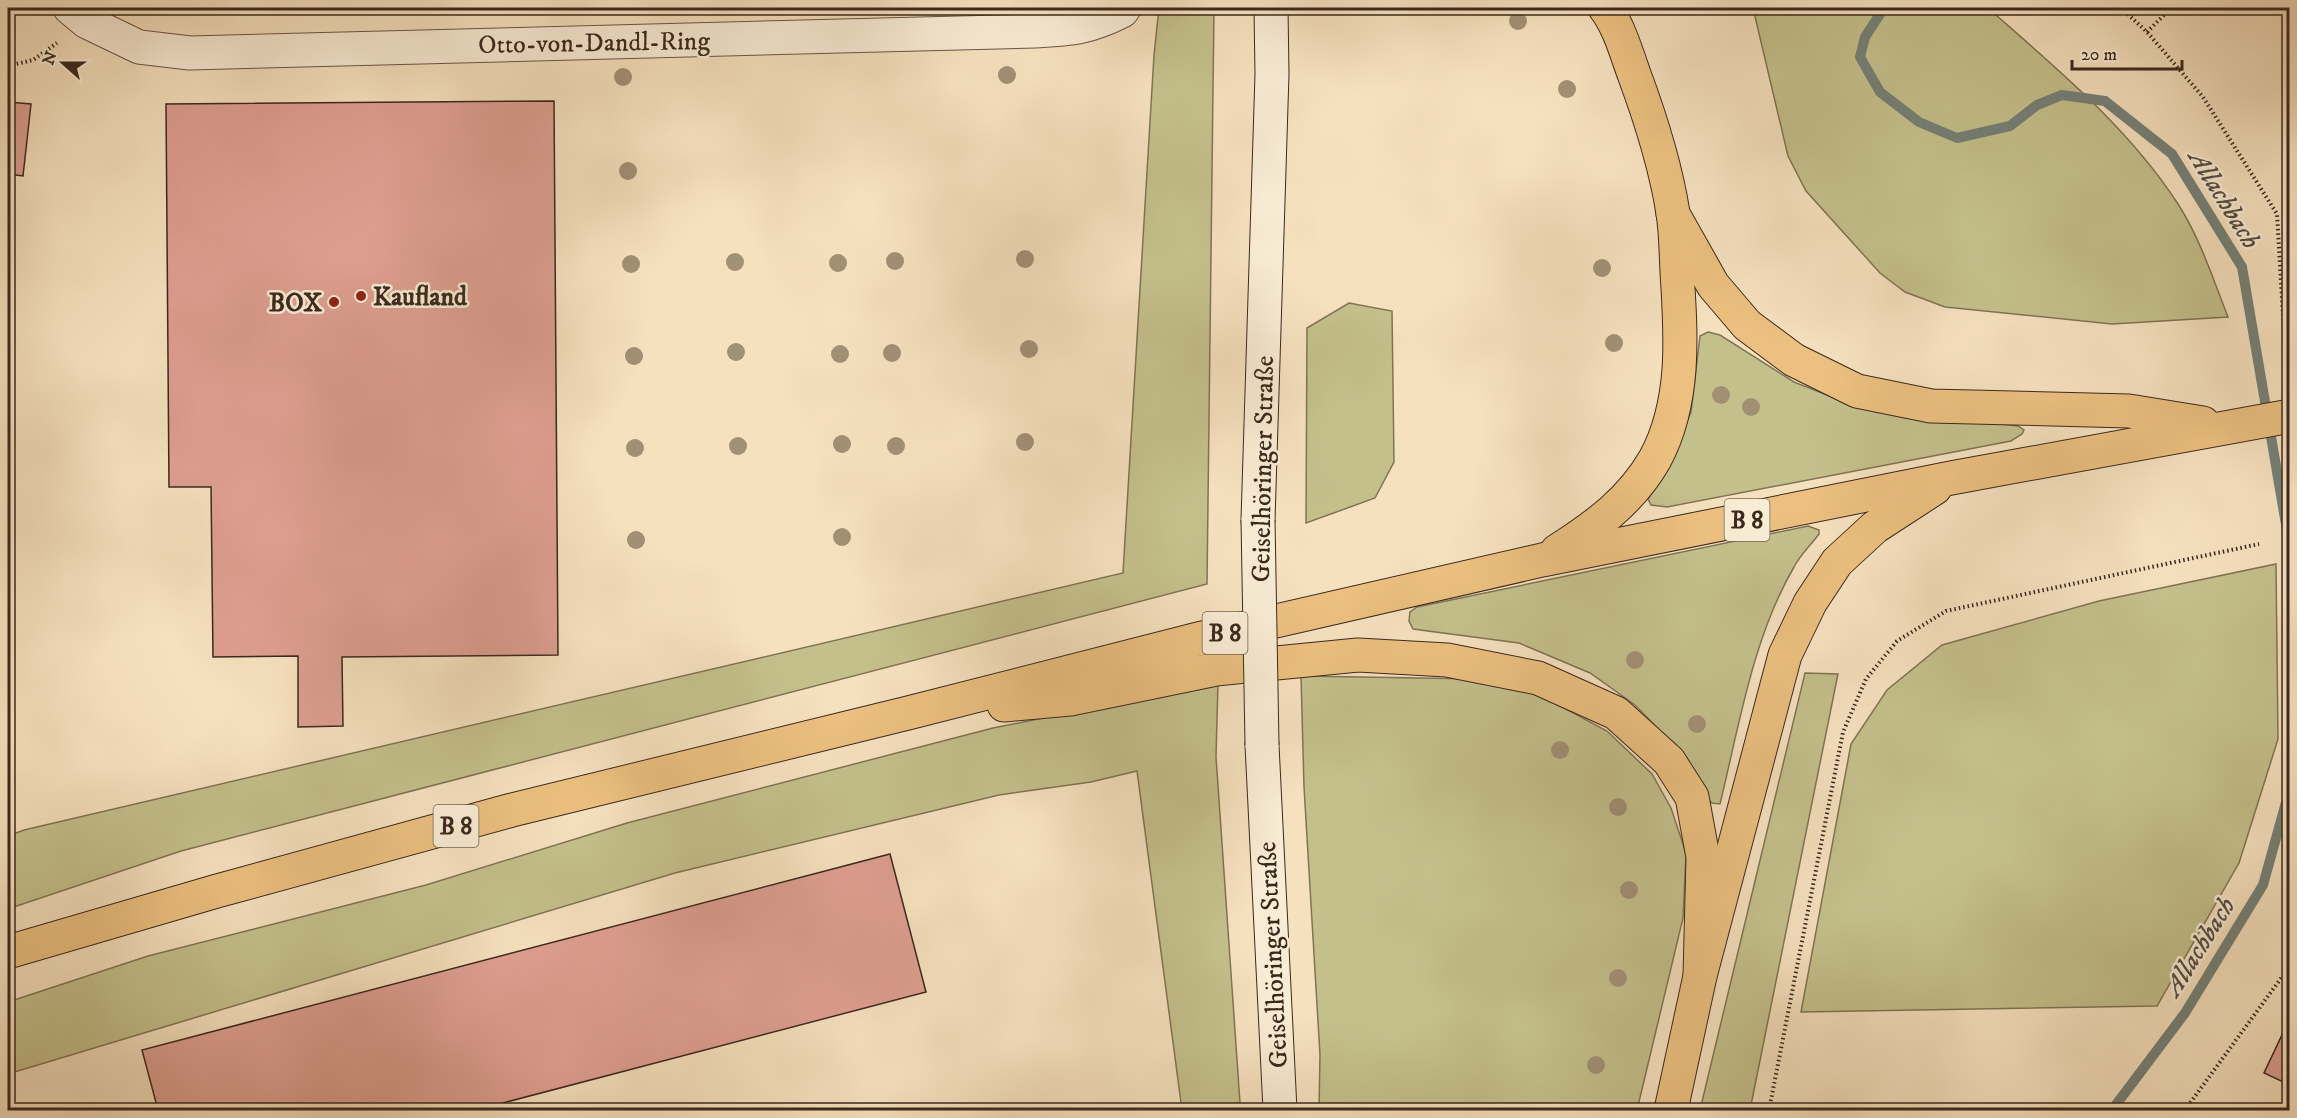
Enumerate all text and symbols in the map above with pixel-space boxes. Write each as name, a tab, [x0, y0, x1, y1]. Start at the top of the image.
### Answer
street label: Otto-von-Dandl-Ring	[478, 25, 711, 62]
north arrow	[33, 33, 93, 93]
scale bar	[2072, 33, 2182, 71]
text: 20 m	[2081, 44, 2117, 66]
text: N	[38, 48, 62, 68]
water label: Allachbach	[2179, 141, 2268, 255]
place label: Kaufland	[373, 281, 468, 314]
place label: BOX	[269, 287, 322, 320]
marker: Kaufland	[354, 289, 368, 303]
marker: BOX	[327, 295, 341, 309]
street label: Geiselhöringer Straße	[1245, 355, 1282, 583]
road number: B 8	[1724, 499, 1770, 541]
road number: B 8	[1202, 612, 1248, 654]
road number: B 8	[434, 805, 478, 847]
street label: Geiselhöringer Straße	[1251, 841, 1296, 1069]
water label: Allachbach	[2155, 891, 2243, 1005]

